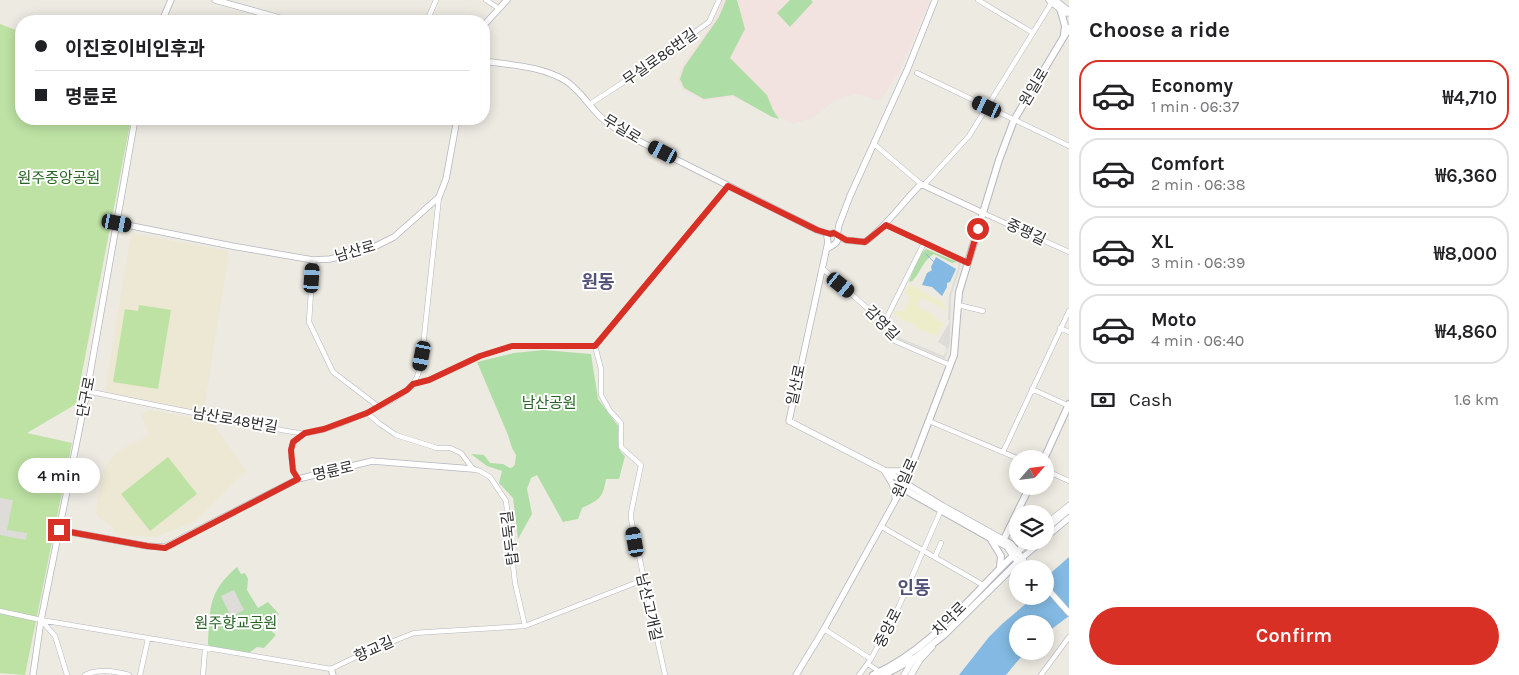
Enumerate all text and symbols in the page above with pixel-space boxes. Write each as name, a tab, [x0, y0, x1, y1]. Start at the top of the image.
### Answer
text: Choose a ride	[1089, 17, 1230, 43]
street label: 무실로86번길	[619, 25, 701, 89]
text: 이진호이비인후과	[65, 38, 205, 60]
street label: 원일로	[1016, 65, 1052, 109]
icon: car	[1091, 73, 1136, 118]
text: Economy	[1151, 75, 1233, 97]
text: 명륜로	[65, 86, 117, 108]
text: ₩4,710	[1443, 87, 1497, 109]
car	[970, 94, 1003, 120]
text: 1 min · 06:37	[1151, 97, 1239, 116]
street label: 무실로	[600, 111, 644, 147]
car	[646, 139, 679, 165]
icon: car	[1091, 151, 1136, 196]
text: Comfort	[1151, 153, 1225, 175]
text: ₩6,360	[1435, 165, 1497, 187]
park label: 원주중앙공원	[18, 169, 100, 187]
text: 2 min · 06:38	[1151, 175, 1246, 194]
car	[100, 213, 133, 233]
street label: 중평길	[1003, 215, 1049, 249]
route start	[967, 218, 989, 240]
icon: car	[1091, 229, 1136, 274]
text: XL	[1151, 231, 1173, 253]
street label: 남산로	[333, 237, 377, 265]
text: ₩8,000	[1434, 243, 1497, 265]
text: 3 min · 06:39	[1151, 253, 1245, 272]
car	[303, 263, 320, 293]
car	[824, 270, 857, 300]
district label: 원동	[581, 271, 615, 293]
street label: 감영길	[861, 302, 903, 344]
icon: car	[1091, 307, 1136, 352]
text: Moto	[1151, 309, 1197, 331]
text: ₩4,860	[1435, 321, 1497, 343]
text: 4 min · 06:40	[1151, 331, 1244, 350]
car	[411, 340, 432, 372]
street label: 일산로	[783, 363, 809, 407]
street label: 단구로	[73, 375, 99, 419]
icon: cash	[1089, 386, 1117, 414]
text: Cash	[1129, 389, 1173, 411]
text: 1.6 km	[1454, 390, 1499, 409]
park label: 남산공원	[521, 394, 577, 412]
street label: 남산로48번길	[191, 404, 279, 436]
north arrow	[1009, 450, 1054, 495]
map controls	[1009, 450, 1054, 660]
street label: 원일로	[888, 455, 922, 501]
callout: 4 min	[18, 458, 100, 492]
street label: 명륜로	[311, 458, 355, 484]
text: 4 min	[37, 466, 81, 485]
button: layers	[1009, 505, 1054, 550]
street label: 탑두둑길	[498, 510, 522, 566]
route end	[48, 519, 70, 541]
car	[625, 526, 644, 558]
button: +	[1009, 560, 1054, 605]
street label: 남산고개길	[632, 571, 666, 643]
district label: 인동	[897, 577, 931, 599]
street label: 치악로	[928, 598, 970, 640]
street label: 중앙로	[871, 605, 905, 651]
button: Confirm	[1089, 607, 1499, 665]
park label: 원주향교공원	[195, 614, 277, 632]
button: −	[1009, 615, 1054, 660]
street label: 향교길	[351, 632, 397, 666]

